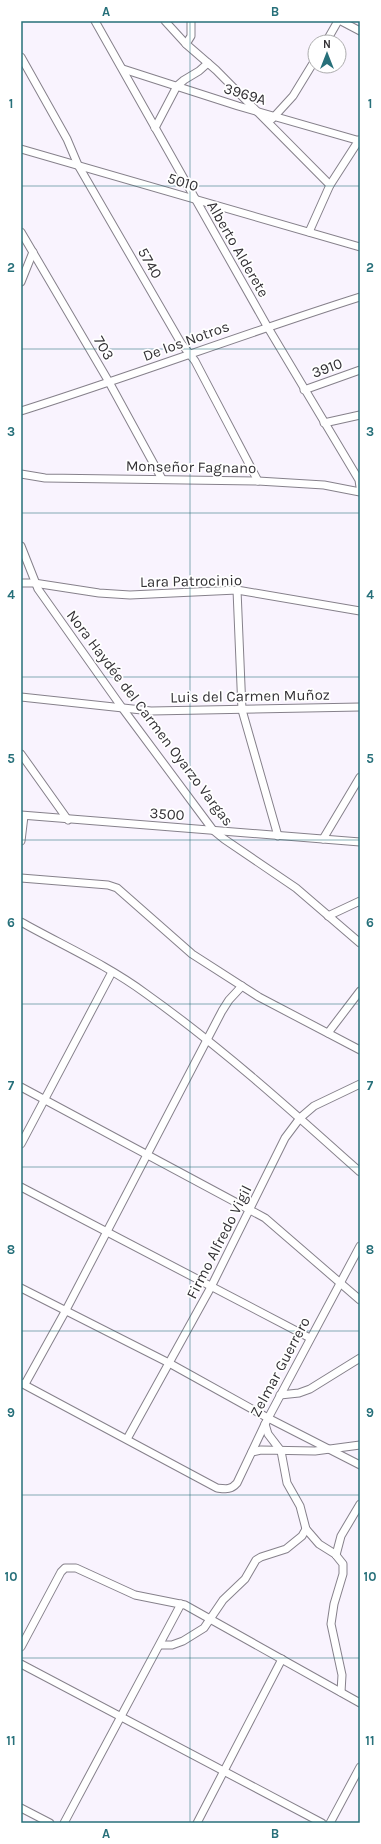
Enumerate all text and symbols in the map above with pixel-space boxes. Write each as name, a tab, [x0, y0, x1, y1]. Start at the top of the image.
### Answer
text: A	[102, 4, 110, 19]
text: B	[271, 4, 279, 19]
north arrow	[307, 34, 347, 74]
text: N	[323, 38, 331, 51]
street label: 3969A	[222, 79, 269, 109]
text: 1	[9, 96, 13, 111]
text: 1	[368, 96, 372, 111]
street label: 5010	[165, 169, 201, 195]
street label: Alberto Alderete	[203, 198, 273, 300]
street label: 5740	[134, 244, 166, 282]
text: 2	[7, 260, 15, 275]
text: 2	[366, 260, 374, 275]
street label: De los Notros	[140, 317, 232, 365]
street label: 703	[90, 333, 118, 363]
street label: 3910	[309, 354, 345, 382]
text: 3	[7, 424, 15, 439]
text: 3	[366, 424, 374, 439]
street label: Monseñor Fagnano	[126, 457, 256, 477]
street label: Lara Patrocinio	[140, 571, 242, 591]
text: 4	[7, 587, 15, 602]
text: 4	[366, 587, 374, 602]
street label: Nora Haydée del Carmen Oyarzo Vargas	[63, 607, 237, 829]
street label: Luis del Carmen Muñoz	[170, 686, 330, 706]
text: 5	[7, 751, 15, 766]
text: 5	[366, 751, 374, 766]
street label: 3500	[149, 804, 185, 824]
text: 6	[7, 915, 15, 930]
text: 6	[366, 915, 374, 930]
text: 7	[8, 1078, 15, 1093]
text: 7	[367, 1078, 374, 1093]
street label: Firmo Alfredo Vigil	[183, 1182, 255, 1302]
text: 8	[7, 1242, 15, 1257]
text: 8	[366, 1242, 374, 1257]
street label: Zelmar Guerrero	[246, 1314, 314, 1420]
text: 9	[7, 1405, 15, 1420]
text: 9	[366, 1405, 374, 1420]
text: 10	[5, 1569, 17, 1584]
text: 10	[364, 1569, 376, 1584]
text: 11	[6, 1733, 16, 1748]
text: 11	[365, 1733, 375, 1748]
text: A	[102, 1826, 110, 1841]
text: B	[271, 1826, 279, 1841]

